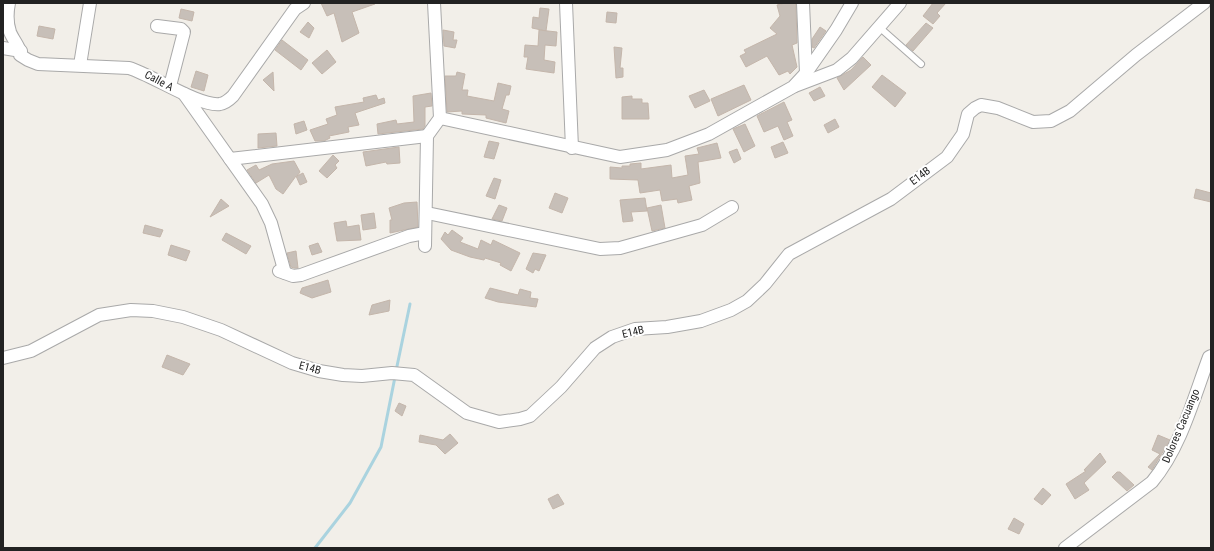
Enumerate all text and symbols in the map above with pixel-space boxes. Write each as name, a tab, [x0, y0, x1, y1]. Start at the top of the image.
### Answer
street label: Calle A	[142, 68, 176, 94]
street label: E14B	[907, 164, 933, 188]
street label: E14B	[621, 323, 645, 341]
street label: E14B	[298, 359, 322, 377]
street label: Dolores Cacuango	[1160, 387, 1203, 465]

